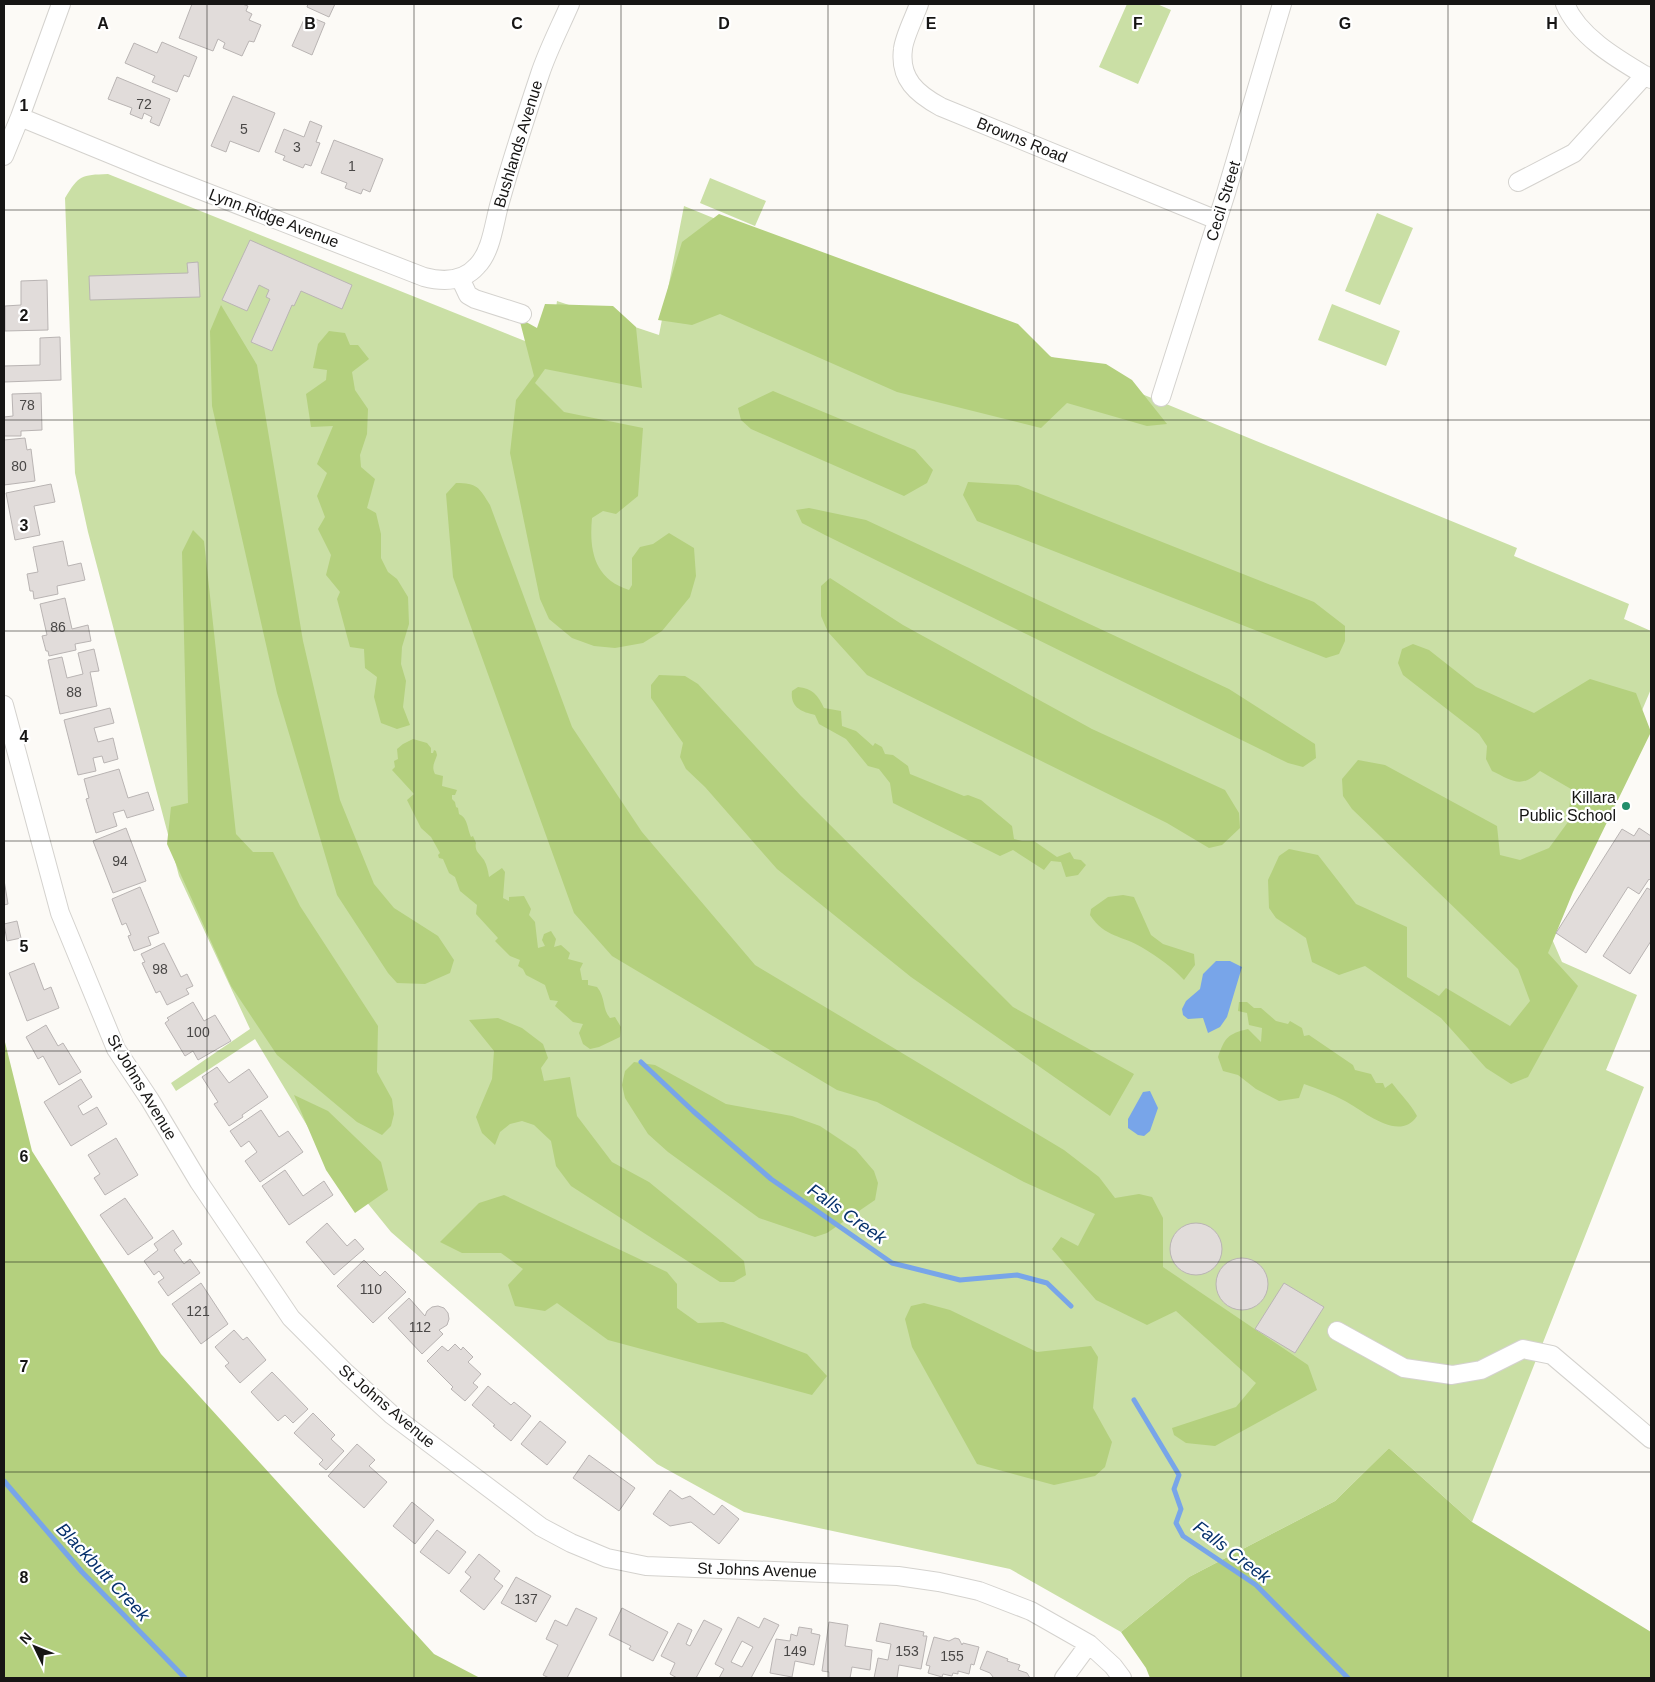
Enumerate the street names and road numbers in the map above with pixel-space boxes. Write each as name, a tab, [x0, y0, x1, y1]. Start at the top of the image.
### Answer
street label: Bushlands Avenue	[491, 78, 545, 210]
street label: Browns Road	[974, 114, 1070, 166]
street label: Cecil Street	[1203, 158, 1243, 243]
street label: Lynn Ridge Avenue	[207, 185, 342, 251]
street label: St Johns Avenue	[104, 1031, 180, 1143]
street label: St Johns Avenue	[336, 1361, 438, 1451]
street label: St Johns Avenue	[697, 1559, 817, 1581]

